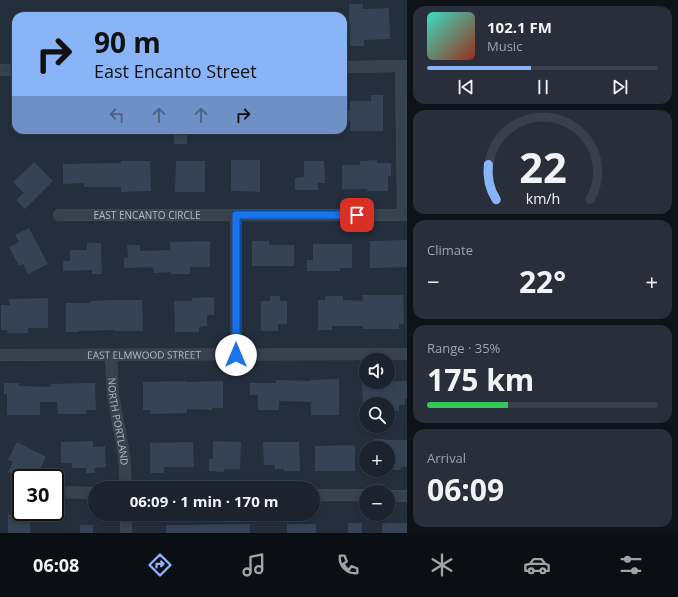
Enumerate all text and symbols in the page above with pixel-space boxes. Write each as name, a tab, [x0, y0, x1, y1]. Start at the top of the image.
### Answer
text: 102.1 FM	[487, 17, 552, 37]
text: 90 m	[94, 23, 161, 61]
icon: right	[28, 28, 80, 80]
text: Music	[487, 37, 522, 55]
text: East Encanto Street	[94, 59, 257, 83]
icon: previous	[455, 76, 477, 98]
icon: pause	[532, 76, 554, 98]
icon: next	[609, 76, 631, 98]
icon: left	[106, 104, 128, 126]
icon: ahead	[148, 104, 170, 126]
icon: ahead	[190, 104, 212, 126]
icon: right	[232, 104, 254, 126]
text: 22	[519, 139, 566, 195]
text: km/h	[525, 189, 560, 208]
pin	[340, 198, 374, 232]
icon: arrive	[346, 204, 368, 226]
street label: EAST ENCANTO CIRCLE	[93, 208, 201, 222]
text: Climate	[427, 241, 473, 259]
text: 22°	[519, 261, 566, 302]
text: −	[427, 266, 440, 296]
text: +	[645, 266, 658, 296]
position arrow	[215, 334, 257, 376]
text: Range · 35%	[427, 339, 500, 357]
street label: EAST ELMWOOD STREET	[87, 348, 201, 362]
map controls	[359, 353, 395, 521]
button: sound	[359, 353, 395, 389]
text: 175 km	[427, 359, 534, 400]
street label: NORTH PORTLAND	[105, 377, 132, 466]
button: search	[359, 397, 395, 433]
button: +	[359, 441, 395, 477]
text: Arrival	[427, 449, 466, 467]
speed limit sign: 30	[12, 469, 64, 521]
text: 06:09	[427, 469, 504, 510]
button: −	[359, 485, 395, 521]
text: 06:09 · 1 min · 170 m	[130, 491, 278, 511]
icon: directions	[146, 551, 174, 579]
icon: music	[240, 551, 268, 579]
icon: phone	[334, 551, 362, 579]
icon: climate	[428, 551, 456, 579]
icon: car	[523, 551, 551, 579]
icon: filters	[617, 551, 645, 579]
text: 06:08	[33, 553, 79, 577]

